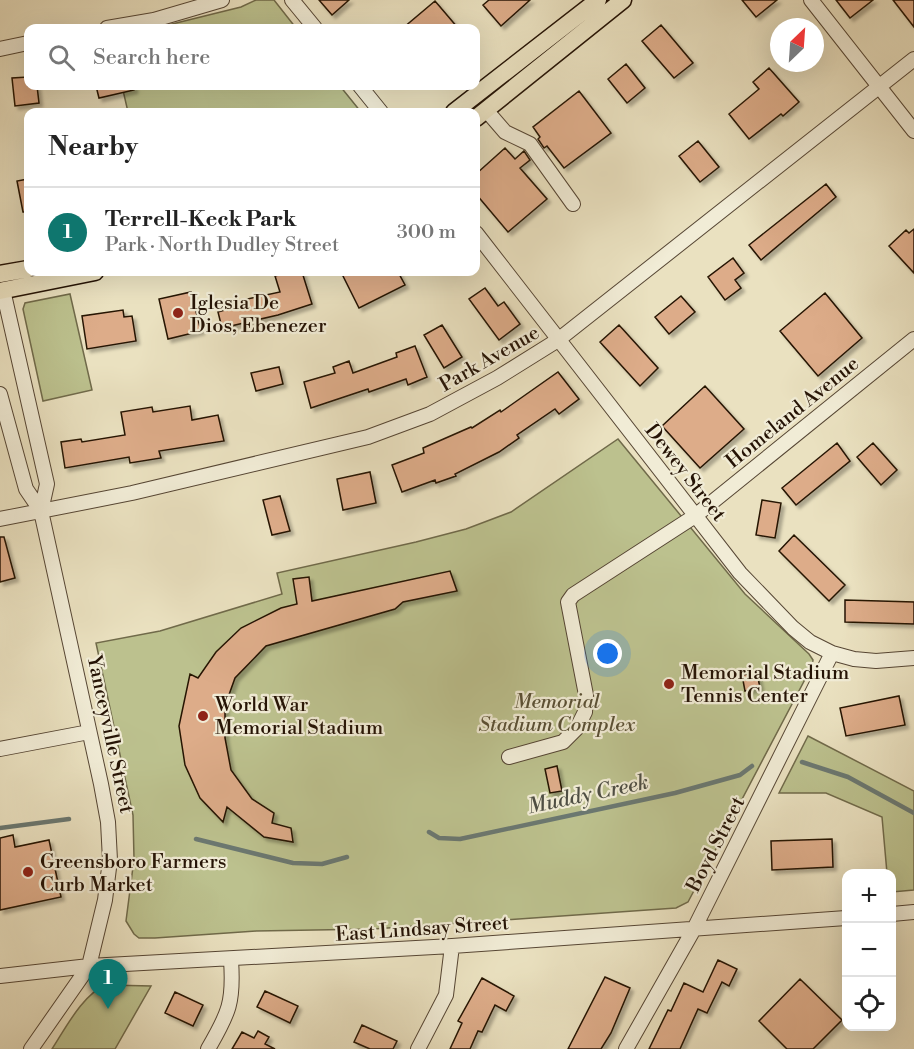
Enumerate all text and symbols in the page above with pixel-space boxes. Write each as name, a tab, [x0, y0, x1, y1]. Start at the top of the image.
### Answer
north arrow	[770, 18, 824, 72]
search box	[24, 24, 480, 90]
icon: search	[45, 41, 78, 74]
text: Search here	[93, 44, 210, 71]
text: Nearby	[48, 131, 138, 163]
text: Terrell-Keck Park	[105, 206, 296, 233]
text: 1	[63, 220, 72, 245]
text: 300 m	[397, 220, 456, 245]
text: Park · North Dudley Street	[105, 233, 339, 258]
place label: Iglesia De Dios, Ebenezer	[190, 291, 327, 339]
marker: Iglesia De Dios, Ebenezer	[171, 306, 185, 320]
street label: Park Avenue	[435, 321, 544, 398]
street label: Homeland Avenue	[721, 352, 865, 475]
street label: Dewey Street	[639, 419, 731, 527]
your location	[593, 639, 622, 668]
street label: Yanceyville Street	[80, 652, 138, 816]
place label: Memorial Stadium Tennis Center	[681, 661, 850, 709]
marker: Memorial Stadium Tennis Center	[662, 677, 676, 691]
park label: Memorial Stadium Complex	[478, 690, 636, 738]
place label: World War Memorial Stadium	[214, 693, 384, 741]
marker: World War Memorial Stadium	[196, 709, 210, 723]
water label: Muddy Creek	[525, 769, 651, 820]
street label: Boyd Street	[681, 793, 751, 898]
place label: Greensboro Farmers Curb Market	[40, 850, 227, 898]
marker: Greensboro Farmers Curb Market	[21, 865, 35, 879]
map controls	[842, 869, 896, 1031]
button: +	[842, 869, 896, 923]
street label: East Lindsay Street	[334, 911, 510, 948]
button: −	[842, 923, 896, 977]
pin: 1	[88, 960, 128, 1009]
button: locate	[842, 977, 896, 1031]

